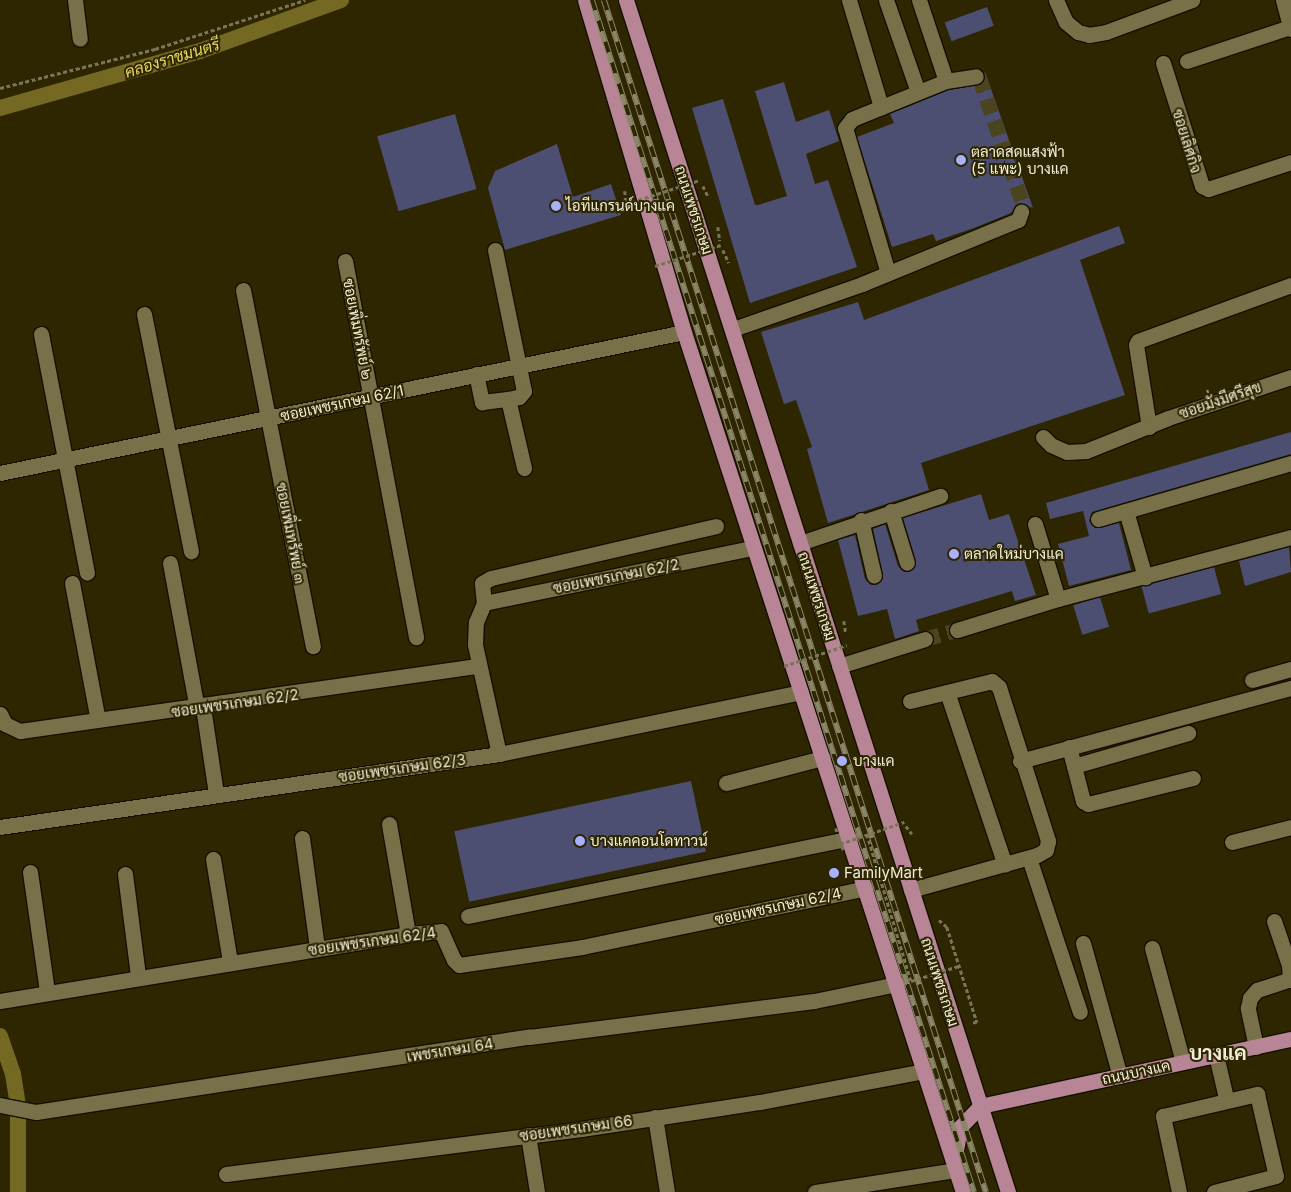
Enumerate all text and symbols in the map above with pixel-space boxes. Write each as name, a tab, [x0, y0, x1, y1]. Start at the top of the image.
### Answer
water label: คลองราชมนตรี	[122, 34, 222, 82]
street label: ซอยเลิศกิจ	[1169, 107, 1205, 175]
place label: ตลาดสดแสงฟ้า (5 แพะ) บางแค	[971, 142, 1068, 177]
marker: ตลาดสดแสงฟ้า (5 แพะ) บางแค	[955, 154, 967, 166]
street label: ถนนเพชรเกษม	[671, 163, 717, 257]
place label: ไอทีแกรนด์บางแค	[566, 197, 675, 215]
marker: ไอทีแกรนด์บางแค	[550, 200, 562, 212]
street label: ซอยเพิ่มทรัพย์ ๒	[339, 277, 377, 381]
street label: ซอยมั่งมีศรีสุข	[1177, 378, 1263, 422]
street label: ซอยเพชรเกษม 62/1	[279, 381, 405, 425]
street label: ซอยเพิ่มทรัพย์ ๓	[272, 481, 310, 585]
place label: ตลาดใหม่บางแค	[964, 545, 1064, 563]
marker: ตลาดใหม่บางแค	[948, 548, 960, 560]
street label: ถนนเพชรเกษม	[794, 549, 840, 643]
street label: ซอยเพชรเกษม 62/2	[551, 555, 681, 597]
street label: ซอยเพชรเกษม 62/2	[170, 685, 300, 721]
street label: ซอยเพชรเกษม 62/3	[337, 750, 467, 786]
place label: บางแค	[853, 752, 894, 770]
marker: บางแค	[835, 754, 849, 768]
place label: บางแคคอนโดทาวน์	[590, 832, 708, 850]
marker: บางแคคอนโดทาวน์	[574, 835, 586, 847]
place label: FamilyMart	[844, 864, 923, 882]
marker: FamilyMart	[828, 867, 840, 879]
street label: ซอยเพชรเกษม 62/4	[713, 884, 843, 928]
street label: ซอยเพชรเกษม 62/4	[307, 923, 437, 959]
street label: ถนนเพชรเกษม	[917, 935, 963, 1029]
street label: เพชรเกษม 64	[405, 1034, 495, 1066]
district label: บางแค	[1189, 1041, 1247, 1065]
street label: ถนนบางแค	[1100, 1056, 1172, 1088]
street label: ซอยเพชรเกษม 66	[518, 1111, 634, 1145]

